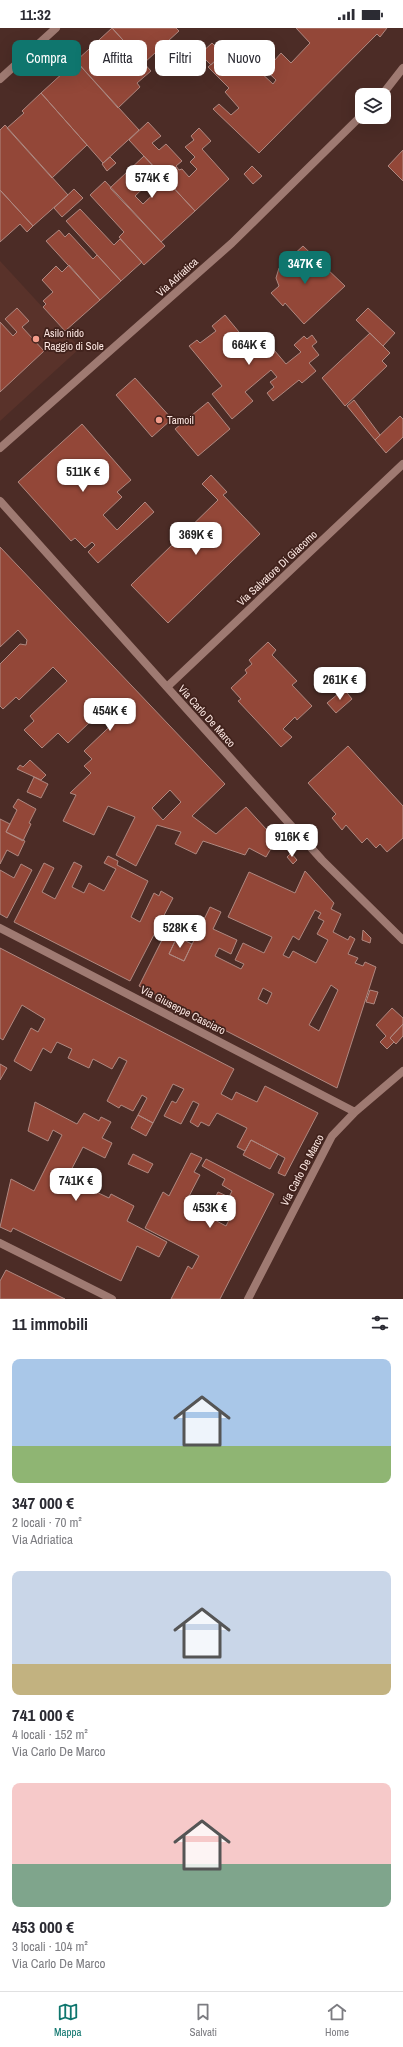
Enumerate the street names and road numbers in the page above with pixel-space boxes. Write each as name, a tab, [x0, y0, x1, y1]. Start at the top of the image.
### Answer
street label: Via Adriatica	[153, 255, 201, 299]
street label: Via Salvatore Di Giacomo	[234, 527, 320, 609]
street label: Via Carlo De Marco	[175, 682, 239, 750]
street label: Via Giuseppe Casciaro	[138, 983, 228, 1037]
street label: Via Carlo De Marco	[277, 1132, 327, 1208]

